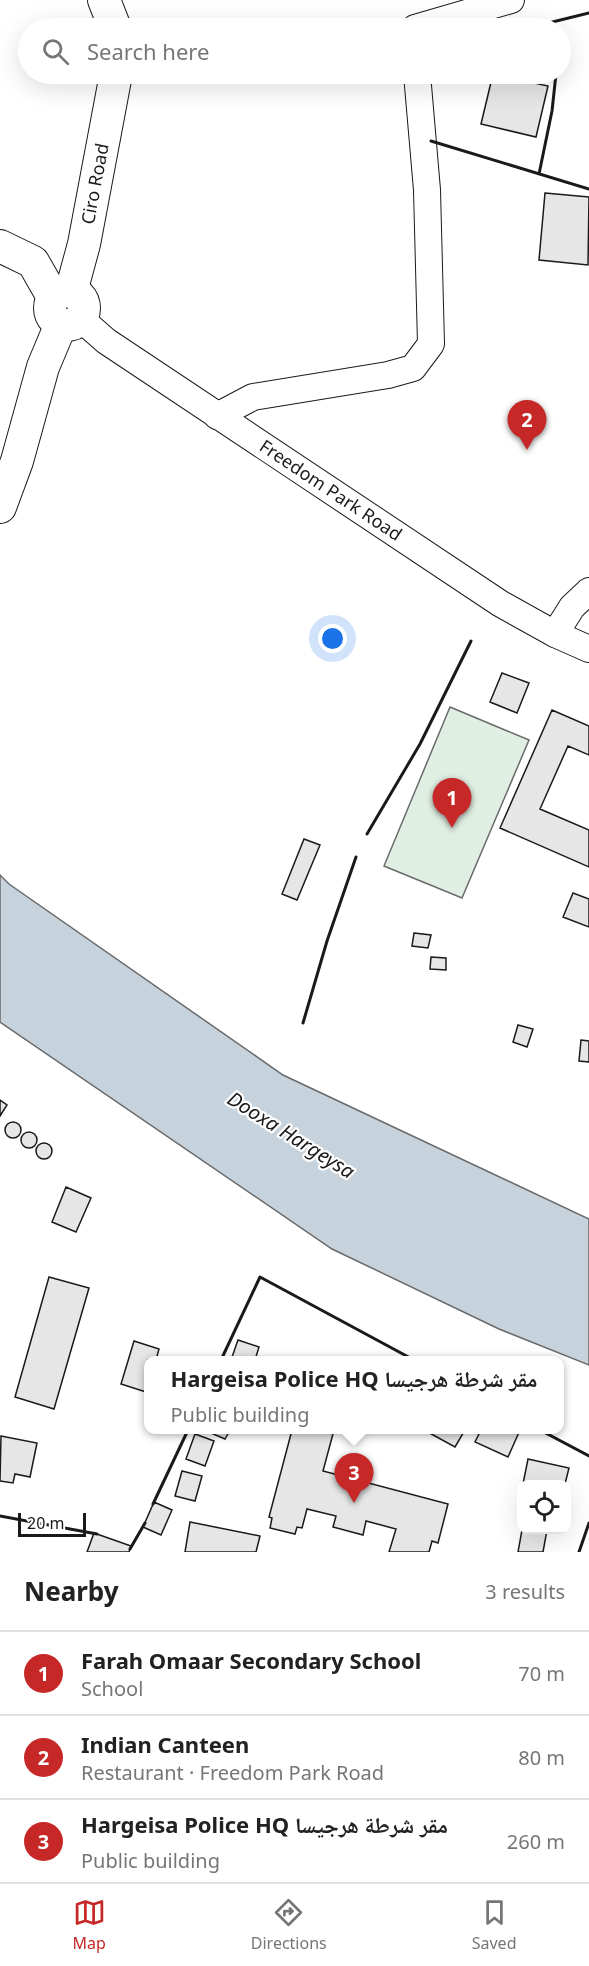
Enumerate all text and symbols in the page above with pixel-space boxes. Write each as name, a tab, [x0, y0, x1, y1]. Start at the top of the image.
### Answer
search box	[18, 18, 571, 84]
icon: search	[39, 35, 72, 68]
text: Search here	[87, 36, 209, 66]
street label: Ciro Road	[75, 141, 114, 226]
pin: 2	[508, 400, 546, 450]
street label: Freedom Park Road	[255, 434, 407, 546]
your location	[318, 624, 347, 653]
pin: 1	[432, 778, 472, 828]
water label: Dooxa Hargeysa	[222, 1085, 360, 1185]
popup	[144, 1356, 564, 1434]
text: Hargeisa Police HQ مقر شرطة هرجيسا	[171, 1363, 538, 1393]
text: Public building	[171, 1401, 309, 1428]
pin: 3	[334, 1454, 374, 1503]
map controls	[517, 1480, 571, 1534]
button: locate	[517, 1480, 571, 1534]
scale bar	[18, 1510, 86, 1538]
text: 20 m	[27, 1512, 64, 1534]
text: Nearby	[24, 1573, 119, 1609]
text: 3 results	[485, 1578, 565, 1605]
text: Farah Omaar Secondary School	[81, 1645, 421, 1675]
text: 1	[38, 1660, 49, 1687]
text: 70 m	[518, 1660, 565, 1687]
text: School	[81, 1675, 143, 1702]
text: Indian Canteen	[81, 1729, 249, 1759]
text: 2	[38, 1744, 49, 1771]
text: 80 m	[518, 1744, 565, 1771]
text: Restaurant · Freedom Park Road	[81, 1759, 384, 1786]
text: Hargeisa Police HQ مقر شرطة هرجيسا	[81, 1809, 448, 1839]
text: 3	[38, 1828, 49, 1855]
text: 260 m	[507, 1828, 565, 1855]
text: Public building	[81, 1847, 220, 1874]
tab: Map	[72, 1896, 106, 1954]
tab: Directions	[251, 1896, 327, 1954]
tab: Saved	[472, 1896, 516, 1954]

